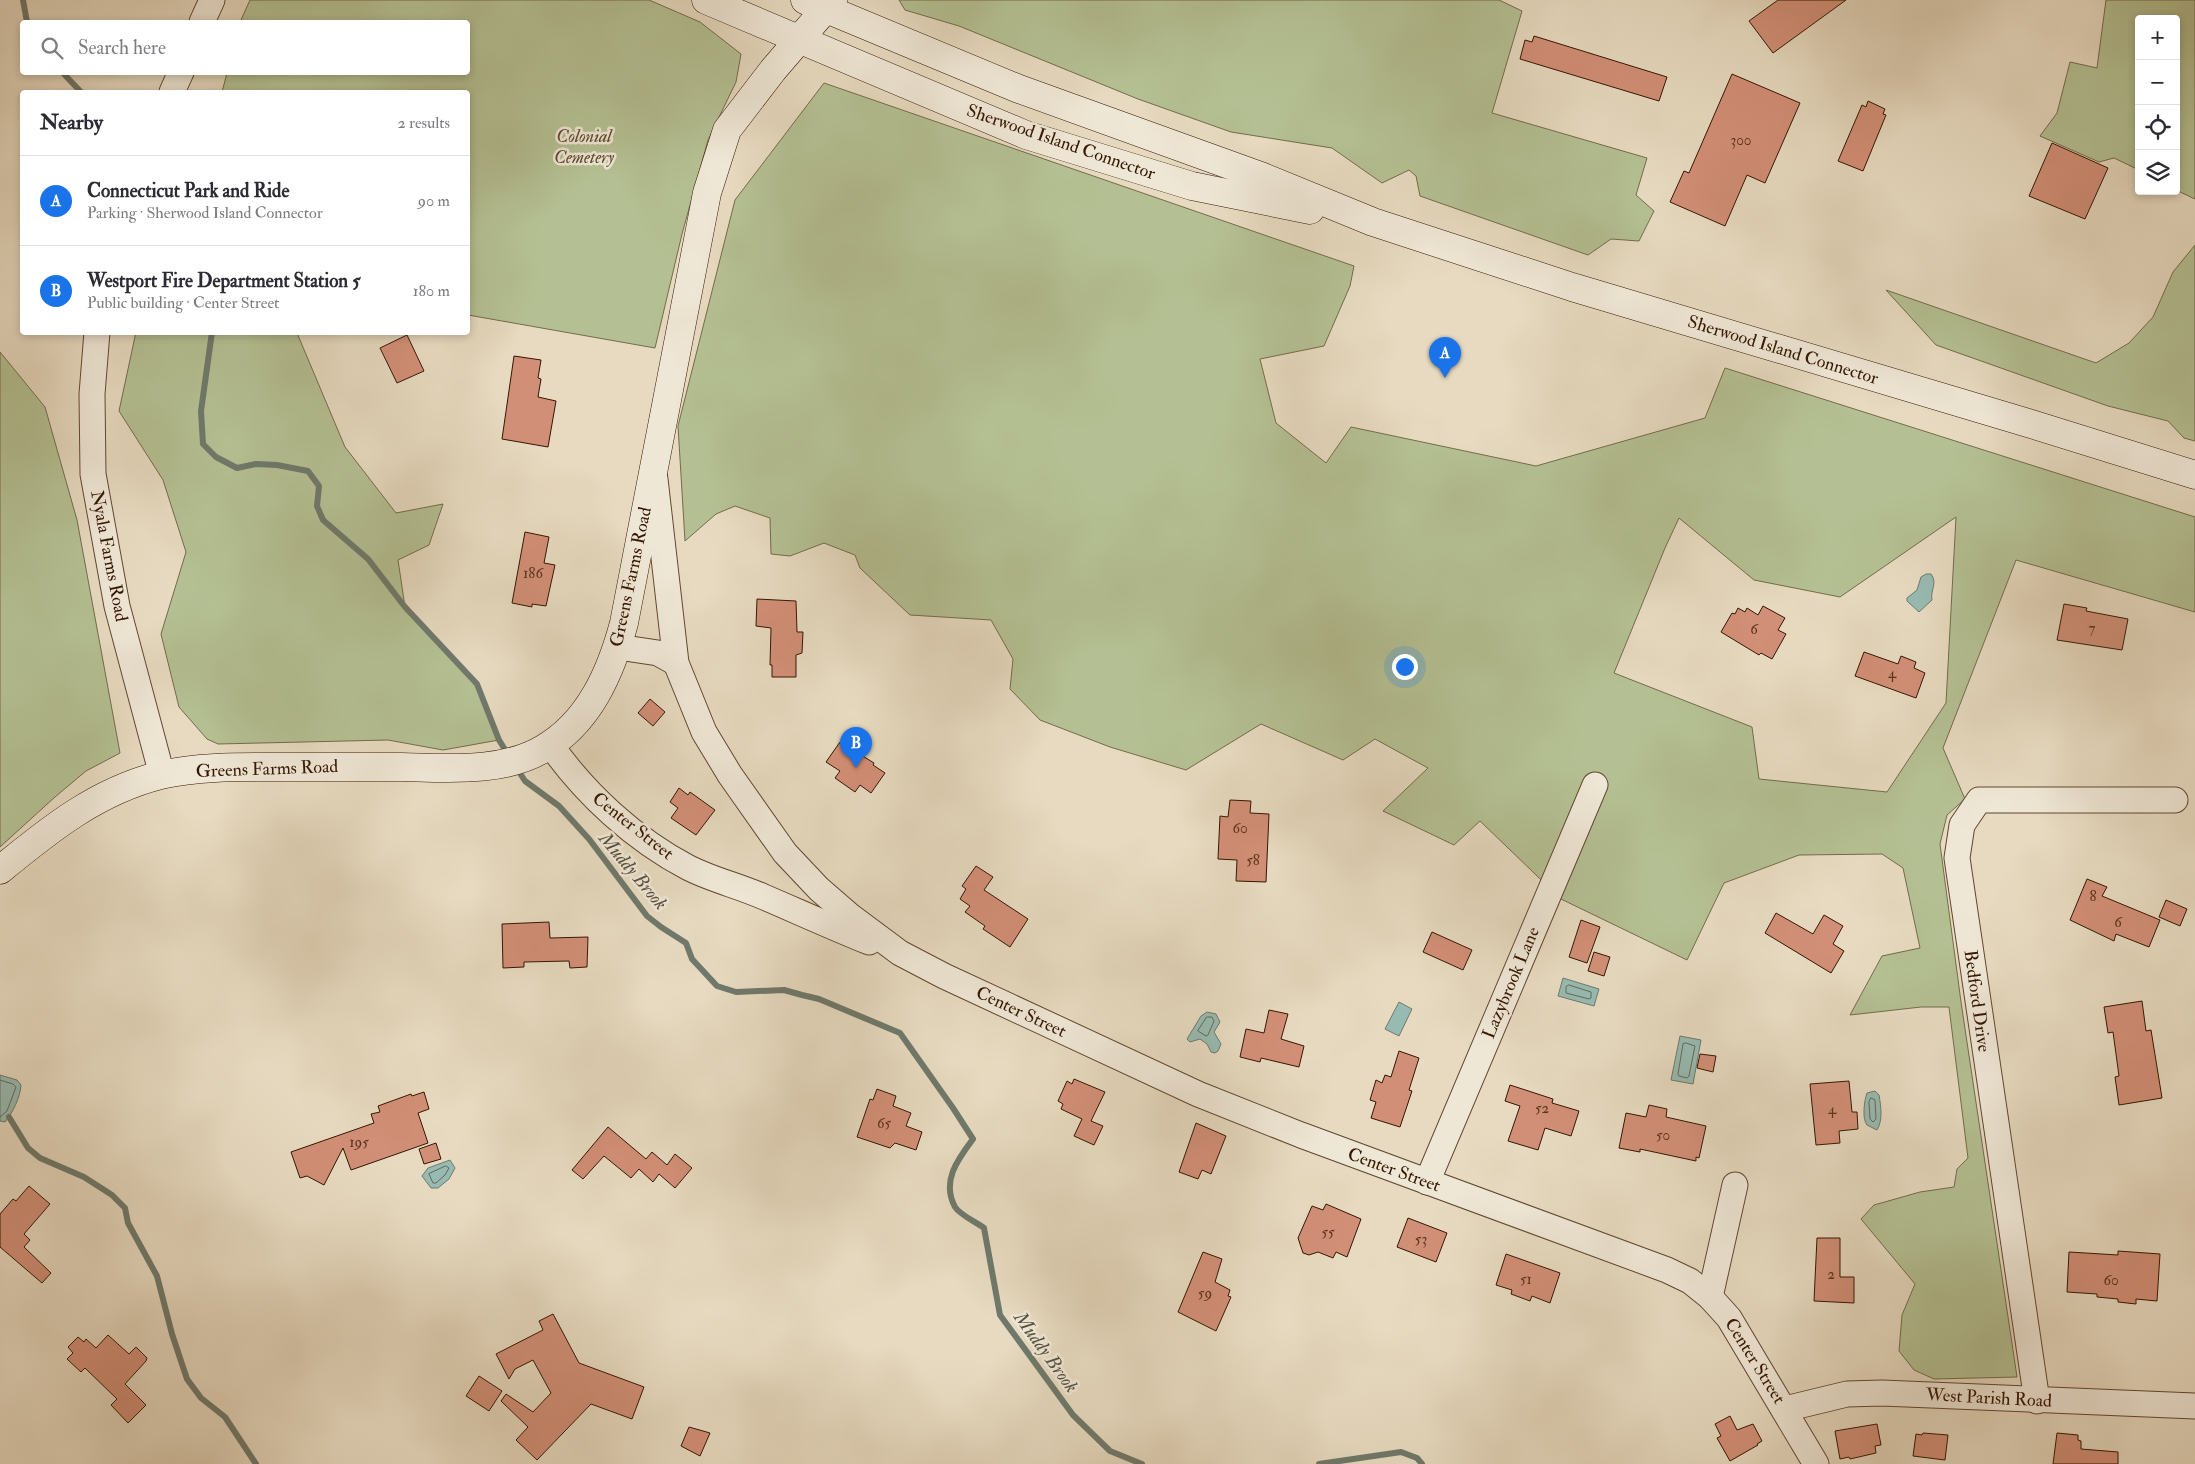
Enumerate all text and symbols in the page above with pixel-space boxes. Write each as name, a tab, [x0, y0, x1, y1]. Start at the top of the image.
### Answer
map controls	[2135, 15, 2180, 195]
button: +	[2135, 15, 2180, 60]
search box	[20, 20, 470, 75]
icon: search	[38, 34, 66, 62]
text: Search here	[78, 36, 166, 60]
button: −	[2135, 60, 2180, 105]
street label: Sherwood Island Connector	[964, 99, 1159, 185]
button: locate	[2135, 105, 2180, 150]
text: Nearby	[40, 109, 103, 136]
text: 2 results	[397, 113, 450, 133]
park label: Colonial Cemetery	[554, 125, 615, 169]
house number: 300	[1730, 131, 1752, 150]
button: layers	[2135, 150, 2180, 195]
text: Connecticut Park and Ride	[87, 179, 289, 203]
text: A	[51, 191, 61, 211]
text: 90 m	[418, 191, 450, 211]
text: Parking · Sherwood Island Connector	[87, 203, 323, 223]
text: Westport Fire Department Station 5	[87, 269, 361, 293]
text: B	[51, 281, 61, 301]
text: 180 m	[413, 281, 450, 301]
text: Public building · Center Street	[87, 293, 279, 313]
street label: Sherwood Island Connector	[1685, 310, 1881, 390]
pin: A	[1429, 337, 1461, 378]
street label: Nyala Farms Road	[85, 488, 133, 624]
street label: Greens Farms Road	[605, 505, 657, 649]
house number: 186	[523, 564, 544, 583]
house number: 7	[2089, 619, 2096, 638]
house number: 6	[1750, 620, 1759, 639]
your location	[1392, 654, 1418, 680]
house number: 4	[1888, 664, 1897, 683]
pin: B	[840, 727, 872, 768]
street label: Greens Farms Road	[195, 755, 339, 783]
street label: Center Street	[588, 787, 678, 865]
house number: 60	[1232, 819, 1248, 838]
water label: Muddy Brook	[593, 826, 673, 915]
house number: 58	[1246, 851, 1260, 870]
house number: 8	[2089, 887, 2097, 906]
house number: 6	[2114, 913, 2123, 932]
street label: Lazybrook Lane	[1477, 923, 1545, 1042]
street label: Bedford Drive	[1958, 948, 1996, 1054]
street label: Center Street	[972, 981, 1070, 1043]
house number: 52	[1535, 1099, 1549, 1118]
house number: 4	[1828, 1100, 1837, 1119]
house number: 65	[877, 1114, 891, 1133]
house number: 50	[1656, 1126, 1670, 1145]
house number: 195	[349, 1133, 369, 1152]
street label: Center Street	[1344, 1143, 1444, 1197]
house number: 55	[1321, 1223, 1335, 1242]
house number: 53	[1415, 1230, 1427, 1249]
house number: 2	[1827, 1265, 1835, 1284]
house number: 51	[1520, 1270, 1532, 1289]
house number: 60	[2103, 1271, 2119, 1290]
house number: 59	[1198, 1284, 1212, 1303]
water label: Muddy Brook	[1008, 1306, 1084, 1397]
street label: Center Street	[1720, 1314, 1791, 1408]
street label: West Parish Road	[1924, 1383, 2053, 1413]

